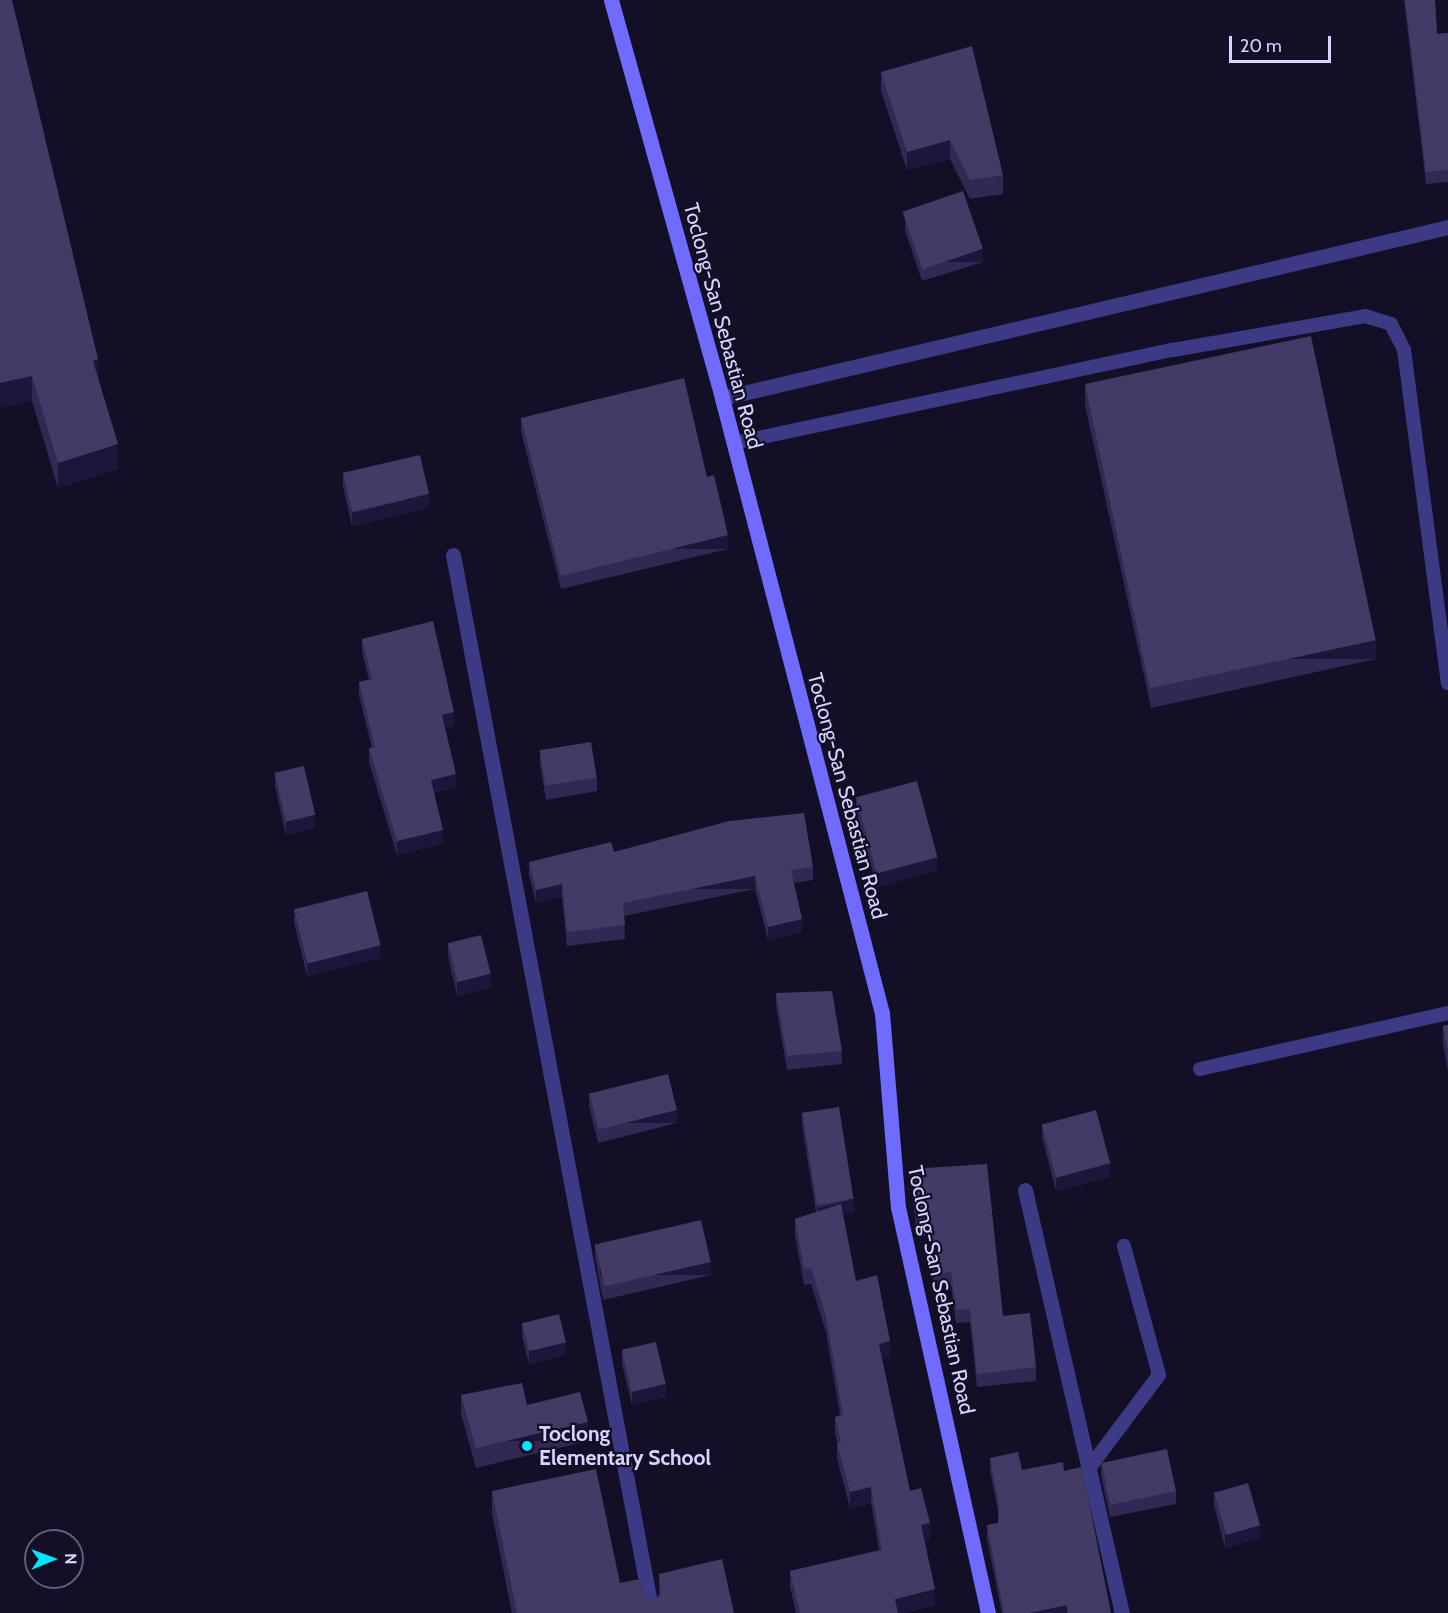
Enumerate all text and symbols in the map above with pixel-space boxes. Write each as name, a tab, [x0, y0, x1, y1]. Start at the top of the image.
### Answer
scale bar	[1232, 24, 1334, 62]
text: 20 m	[1240, 35, 1282, 57]
street label: Toclong-San Sebastian Road	[678, 200, 768, 452]
street label: Toclong-San Sebastian Road	[802, 670, 892, 922]
street label: Toclong-San Sebastian Road	[902, 1163, 980, 1417]
place label: Toclong Elementary School	[539, 1421, 711, 1471]
marker: Toclong Elementary School	[520, 1439, 534, 1453]
north arrow	[24, 1529, 84, 1589]
text: N	[61, 1553, 80, 1565]

